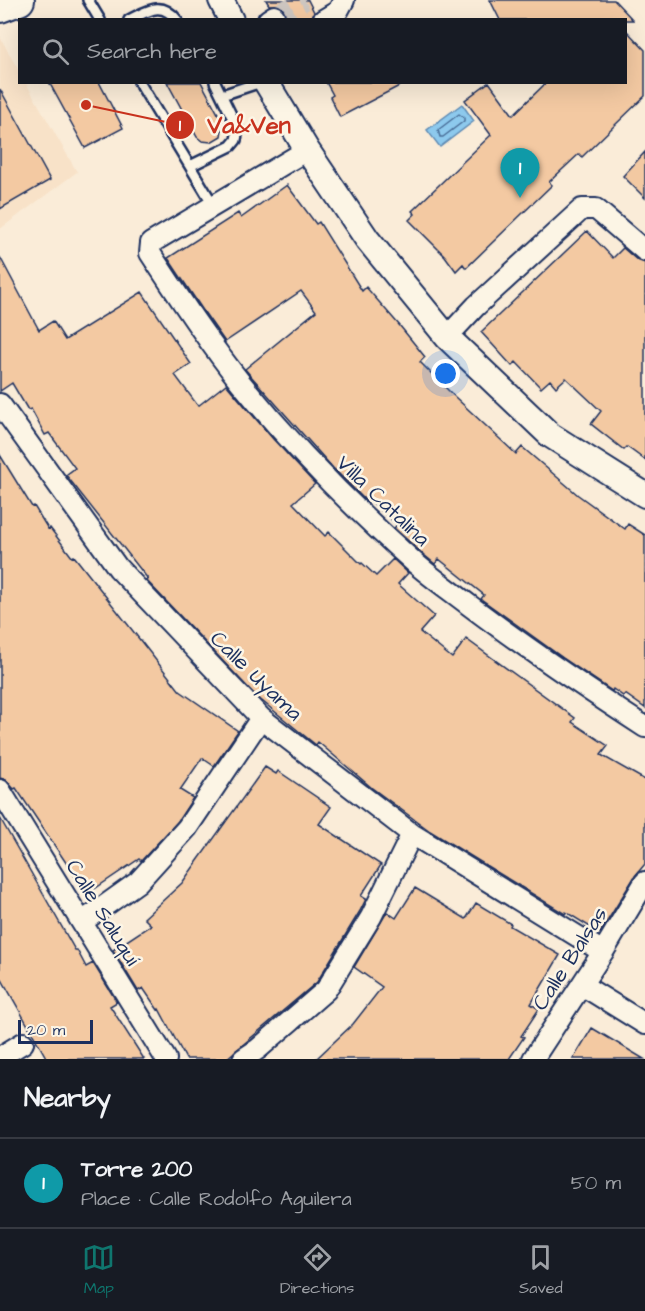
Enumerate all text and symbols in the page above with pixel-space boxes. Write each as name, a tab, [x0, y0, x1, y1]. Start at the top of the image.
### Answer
search box	[18, 18, 627, 84]
icon: search	[39, 35, 72, 68]
text: Search here	[87, 36, 217, 67]
callout: Va&Ven	[165, 104, 303, 146]
text: Va&Ven	[206, 109, 291, 143]
text: 1	[179, 113, 182, 138]
pin: 1	[500, 148, 540, 198]
your location	[431, 359, 460, 388]
street label: Villa Catalina	[329, 448, 437, 554]
street label: Calle Uyama	[202, 624, 309, 729]
street label: Calle Saluquí	[58, 854, 148, 973]
street label: Calle Balsas	[525, 901, 615, 1017]
scale bar	[18, 1017, 93, 1044]
text: 20 m	[27, 1019, 65, 1041]
text: Nearby	[24, 1080, 111, 1116]
text: Torre 200	[81, 1154, 192, 1185]
text: 1	[42, 1169, 45, 1197]
text: 50 m	[571, 1169, 621, 1197]
text: Place · Calle Rodolfo Aguilera	[81, 1185, 352, 1213]
tab: Map	[82, 1241, 115, 1299]
tab: Directions	[280, 1241, 354, 1299]
tab: Saved	[519, 1241, 563, 1299]

